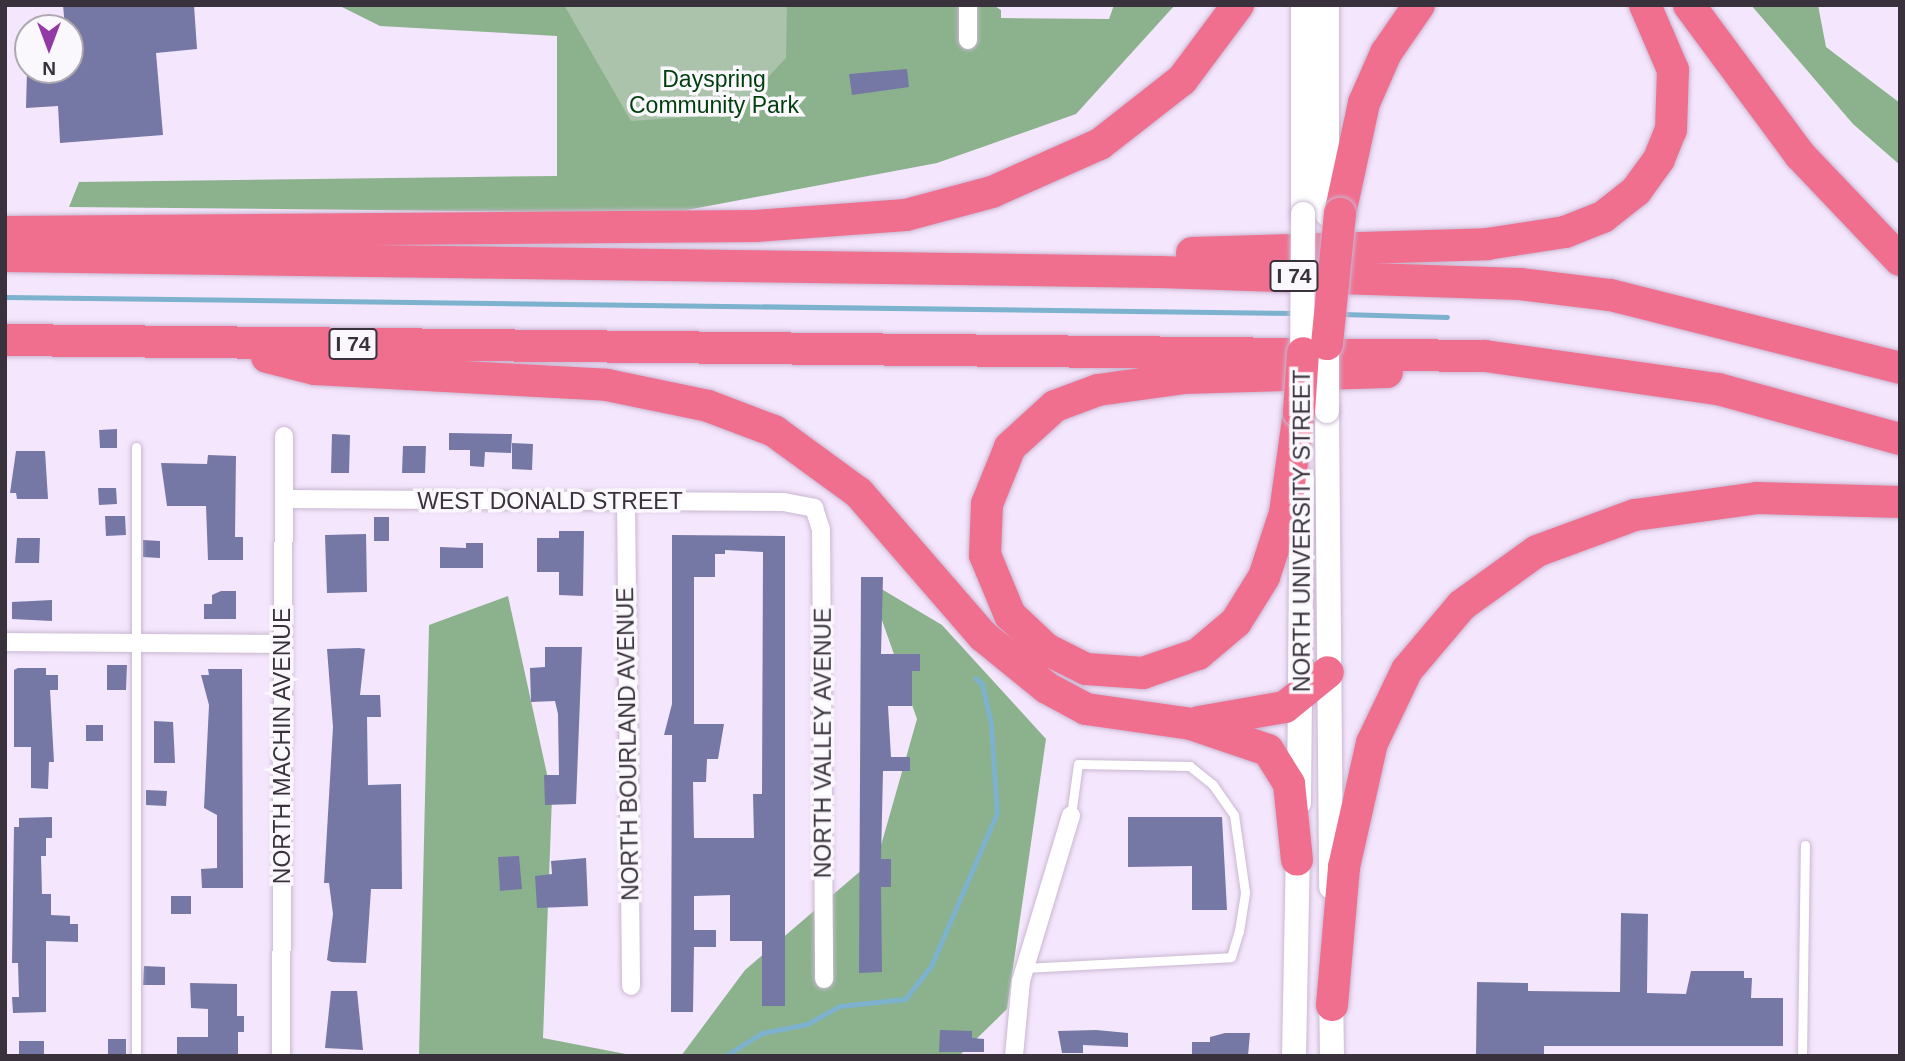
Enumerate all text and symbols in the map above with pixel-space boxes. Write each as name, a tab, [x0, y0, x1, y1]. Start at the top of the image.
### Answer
north arrow	[14, 14, 84, 84]
text: N	[42, 58, 56, 79]
park label: Dayspring Community Park	[629, 65, 799, 119]
road number: I 74	[1268, 258, 1320, 294]
road number: I 74	[327, 326, 379, 362]
street label: NORTH UNIVERSITY STREET	[1288, 370, 1316, 692]
street label: WEST DONALD STREET	[417, 487, 683, 515]
street label: NORTH BOURLAND AVENUE	[611, 586, 645, 902]
street label: NORTH MACHIN AVENUE	[268, 607, 296, 885]
street label: NORTH VALLEY AVENUE	[809, 607, 837, 879]

